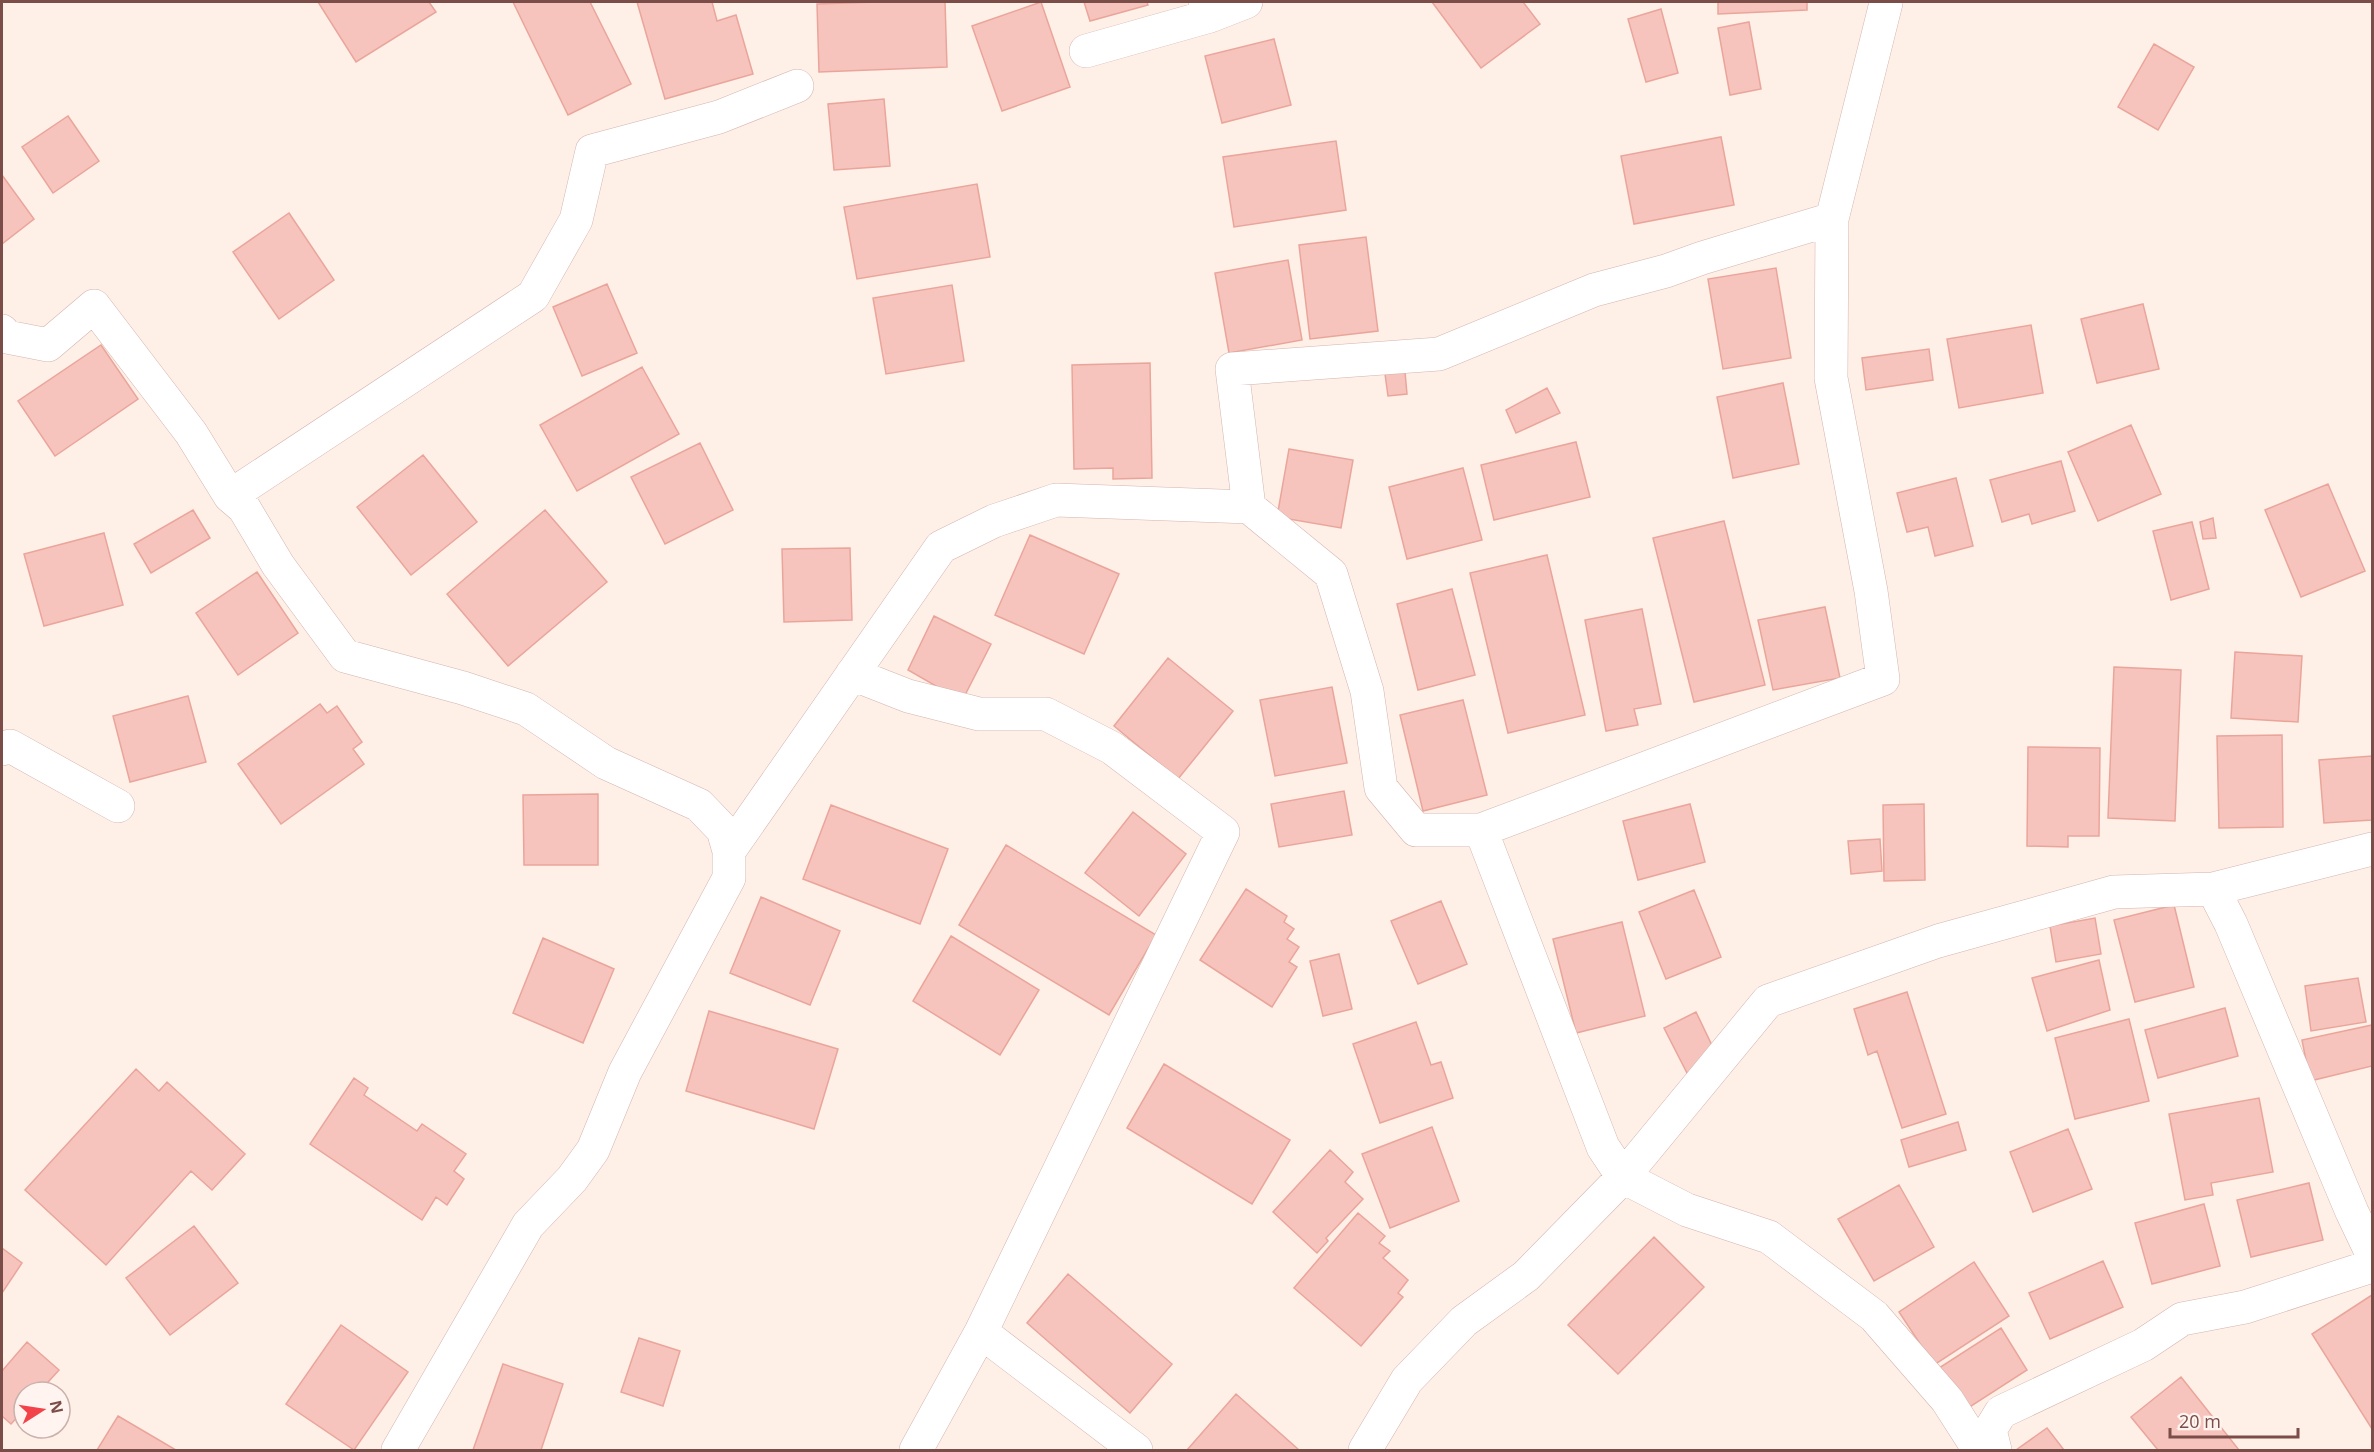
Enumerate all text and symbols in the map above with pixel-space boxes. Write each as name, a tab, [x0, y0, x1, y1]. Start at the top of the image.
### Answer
north arrow	[12, 1380, 72, 1440]
text: N	[45, 1398, 69, 1416]
scale bar	[2170, 1401, 2298, 1439]
text: 20 m	[2179, 1409, 2221, 1433]

